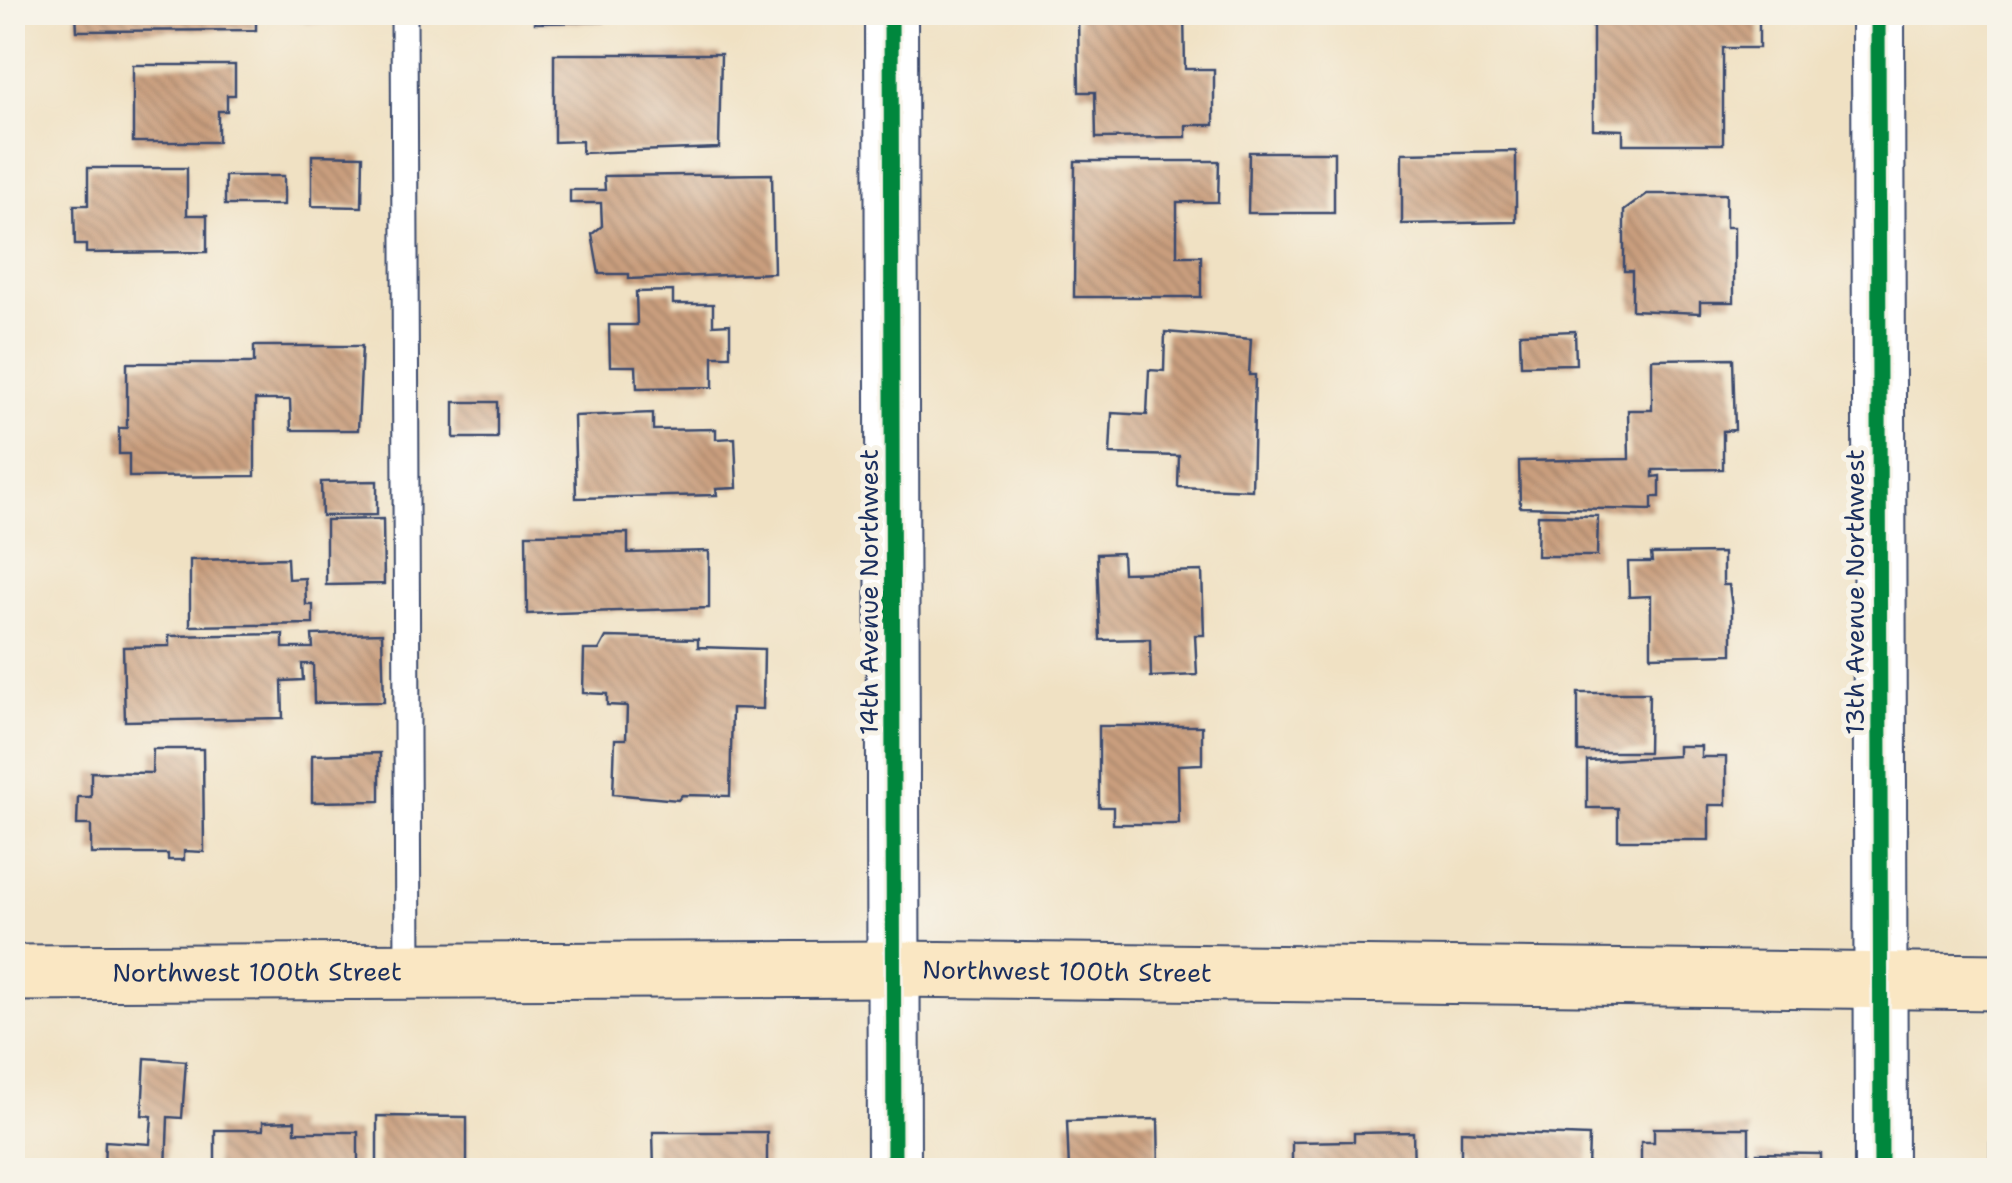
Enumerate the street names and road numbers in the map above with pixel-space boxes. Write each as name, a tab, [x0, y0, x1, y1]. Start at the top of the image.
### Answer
street label: 14th Avenue Northwest	[852, 449, 886, 735]
street label: 13th Avenue Northwest	[1838, 449, 1872, 735]
street label: Northwest 100th Street	[922, 952, 1212, 990]
street label: Northwest 100th Street	[112, 954, 402, 990]

